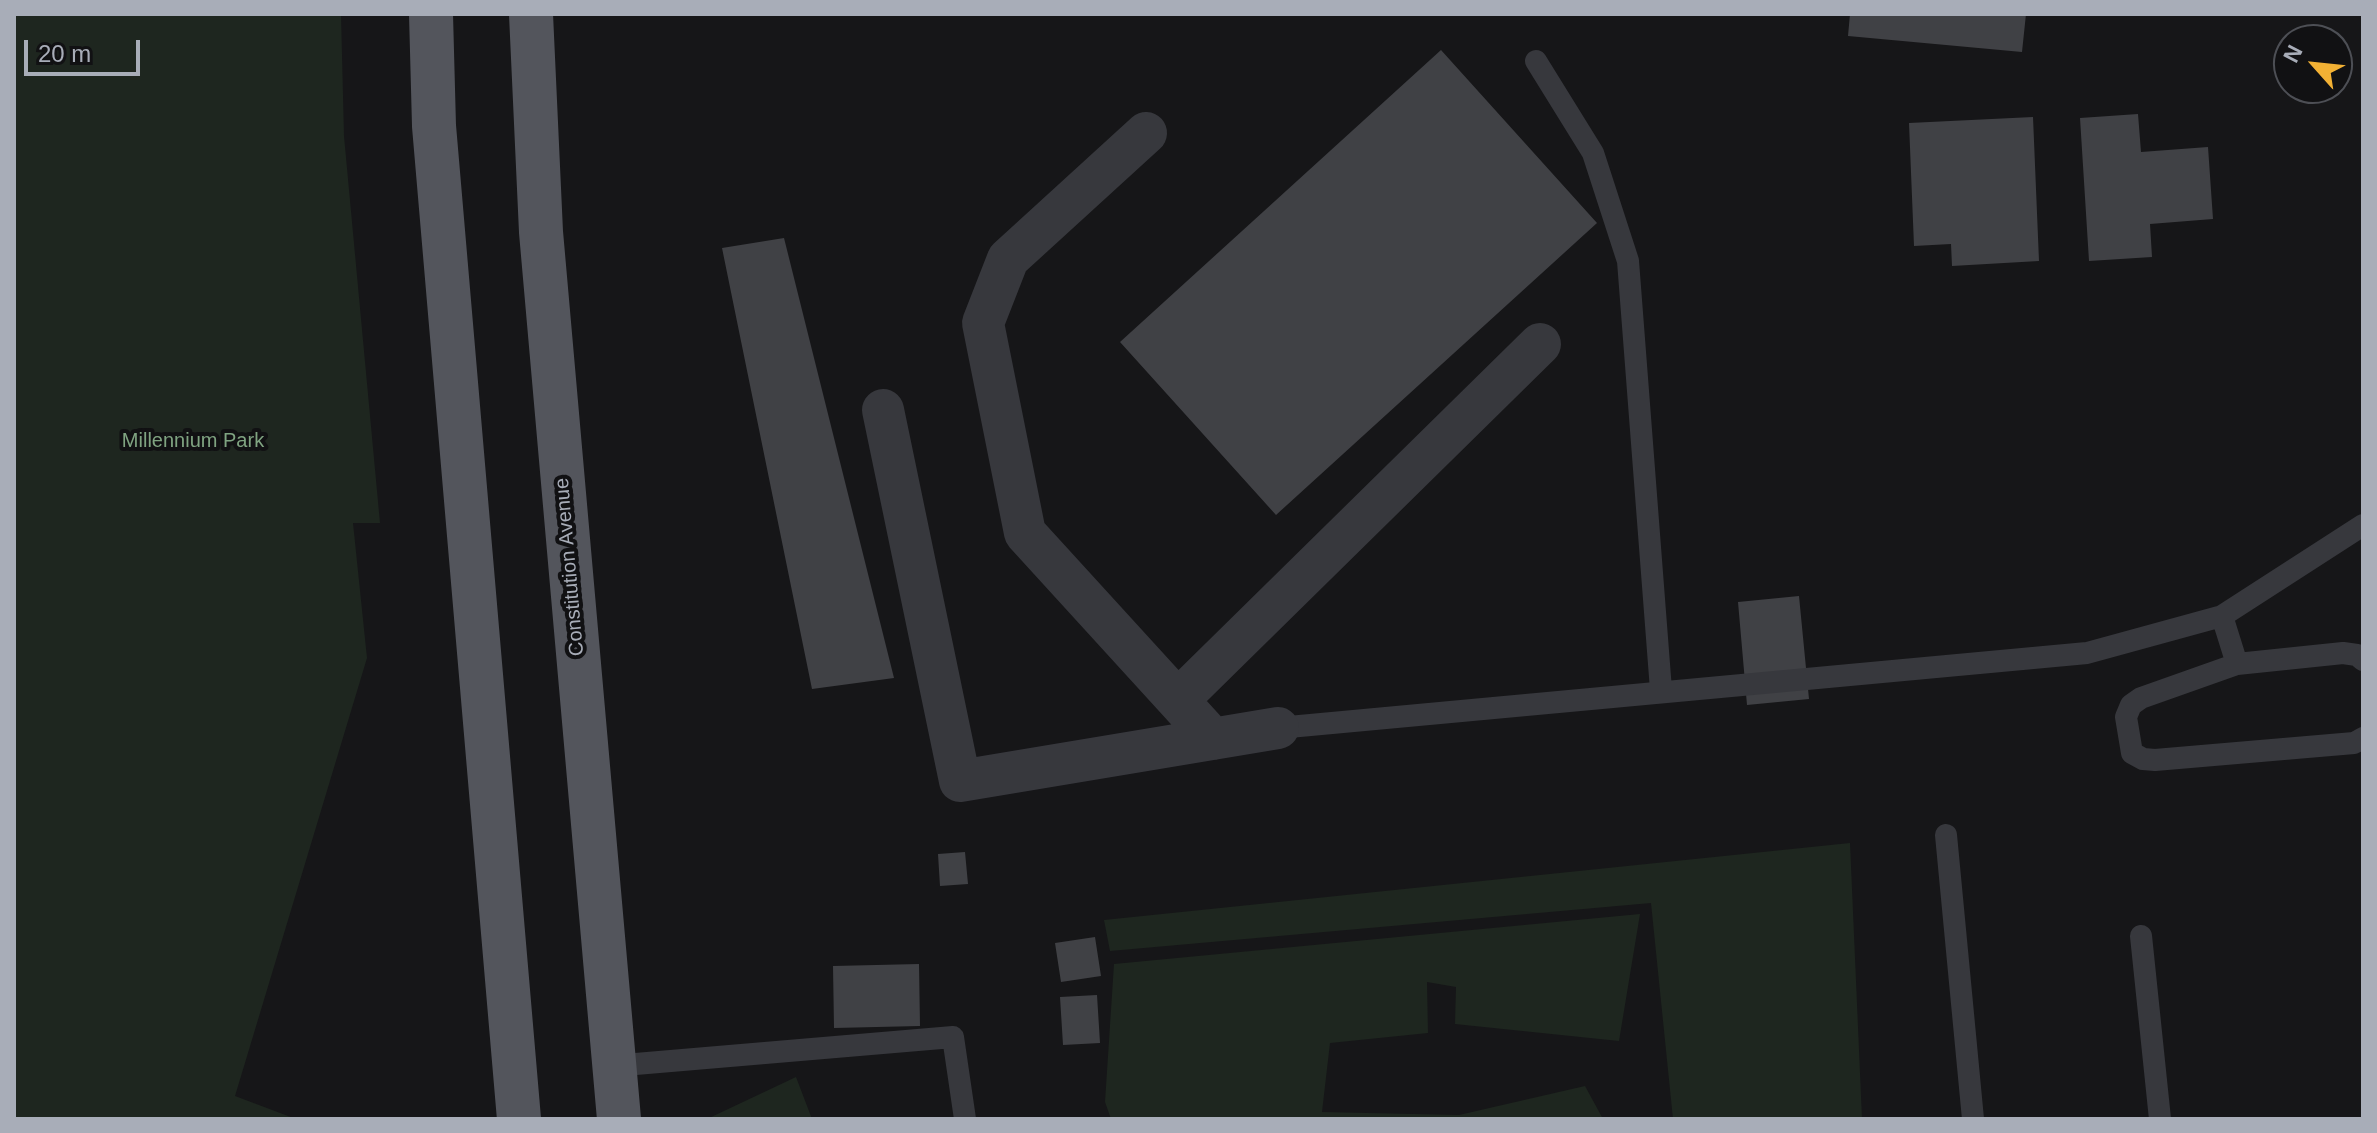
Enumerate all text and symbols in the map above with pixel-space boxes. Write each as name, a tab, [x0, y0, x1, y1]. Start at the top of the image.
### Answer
scale bar	[28, 24, 144, 74]
north arrow	[2273, 24, 2353, 104]
text: 20 m	[38, 40, 91, 67]
text: N	[2278, 41, 2308, 67]
park label: Millennium Park	[122, 429, 264, 453]
street label: Constitution Avenue	[550, 477, 590, 657]

